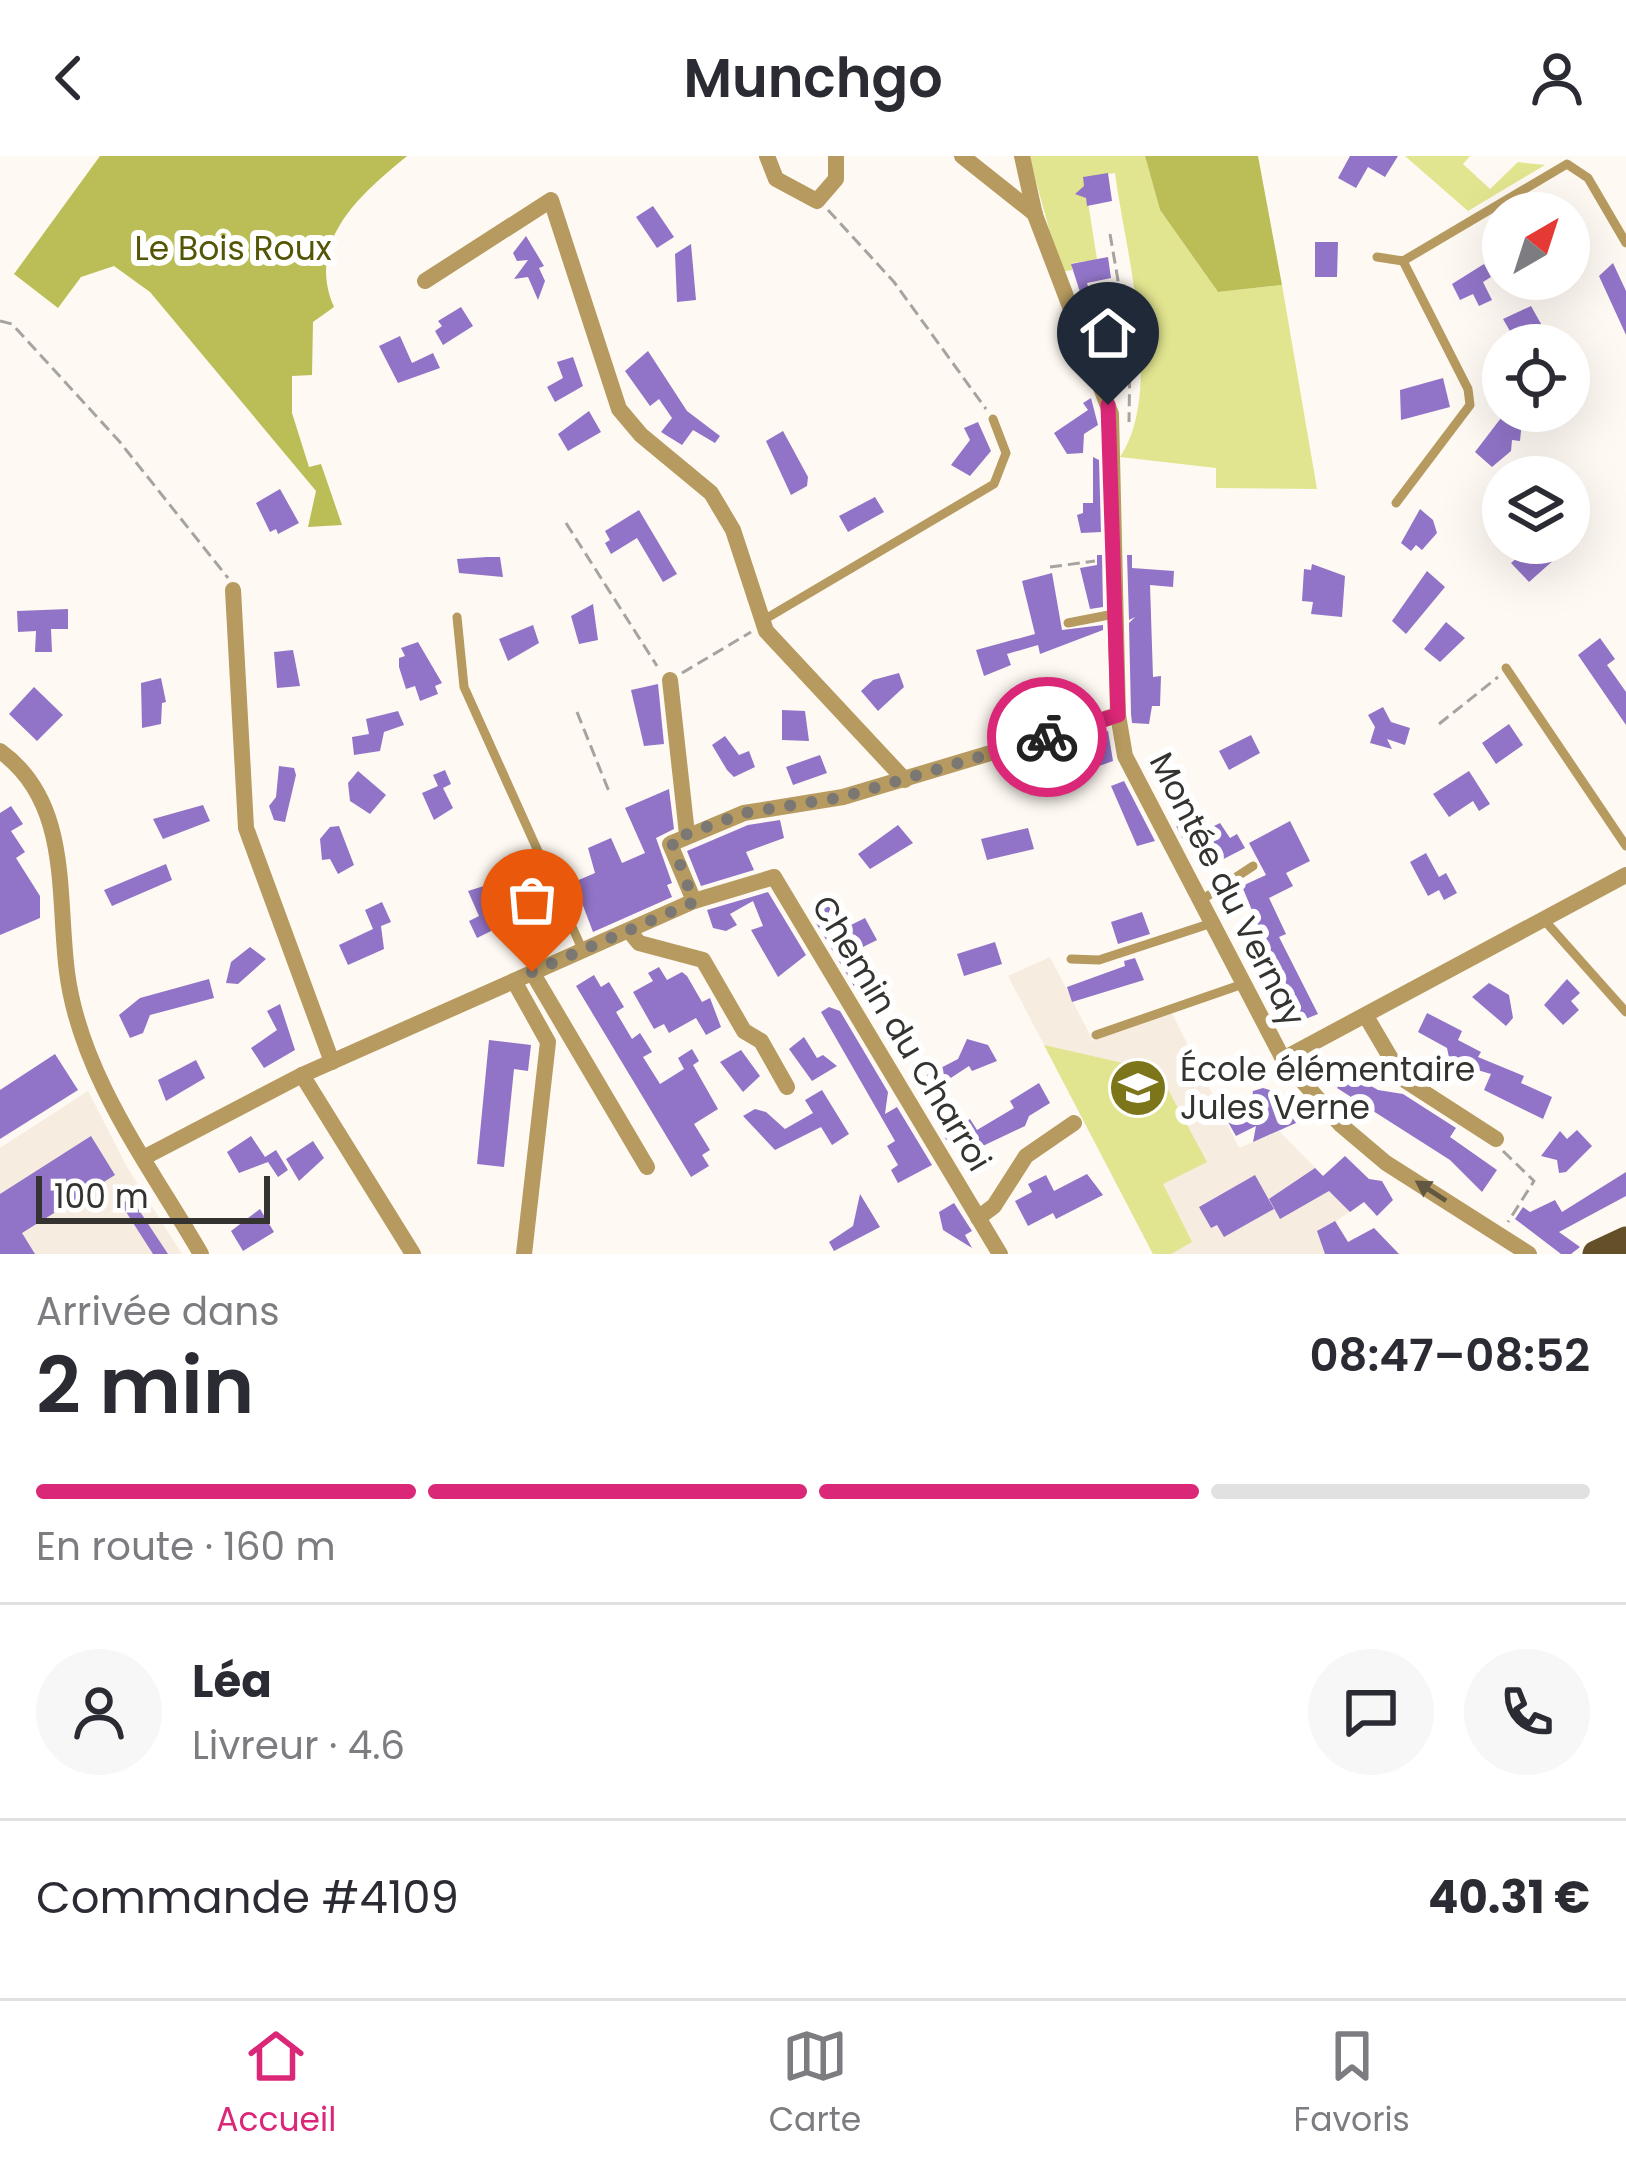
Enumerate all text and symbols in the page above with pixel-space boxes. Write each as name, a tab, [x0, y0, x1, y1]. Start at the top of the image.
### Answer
text: Munchgo	[683, 40, 943, 116]
icon: back	[36, 45, 102, 111]
icon: person	[1524, 45, 1590, 111]
north arrow	[1482, 192, 1590, 300]
map controls	[1482, 192, 1590, 564]
park label: Le Bois Roux	[134, 225, 332, 272]
pin	[1057, 282, 1159, 405]
icon: home	[1075, 300, 1141, 366]
button: locate	[1482, 324, 1590, 432]
button: layers	[1482, 456, 1590, 564]
courier	[987, 677, 1107, 797]
icon: bike	[1014, 704, 1080, 770]
street label: Montée du Vernay	[1138, 744, 1317, 1035]
pin	[481, 849, 583, 972]
icon: bag	[499, 867, 565, 933]
street label: Chemin du Charroi	[801, 887, 1003, 1180]
place label: École élémentaire Jules Verne	[1180, 1046, 1475, 1131]
school or university icon: École élémentaire Jules Verne	[1107, 1057, 1169, 1119]
scale bar	[36, 1170, 270, 1223]
text: 100 m	[54, 1173, 149, 1220]
one-way arrow	[1414, 1181, 1447, 1203]
text: Arrivée dans	[36, 1284, 280, 1339]
text: 08:47–08:52	[1310, 1324, 1590, 1387]
text: 2 min	[36, 1331, 254, 1440]
text: En route · 160 m	[36, 1519, 336, 1574]
button: person	[36, 1649, 162, 1775]
button: chat	[1308, 1649, 1434, 1775]
button: phone	[1464, 1649, 1590, 1775]
text: Léa	[192, 1650, 272, 1713]
text: Livreur · 4.6	[192, 1718, 405, 1773]
text: Commande #4109	[36, 1866, 459, 1929]
text: 40.31 €	[1428, 1866, 1590, 1929]
tab: Accueil	[216, 2023, 336, 2145]
tab: Carte	[769, 2023, 861, 2145]
tab: Favoris	[1294, 2023, 1410, 2145]

